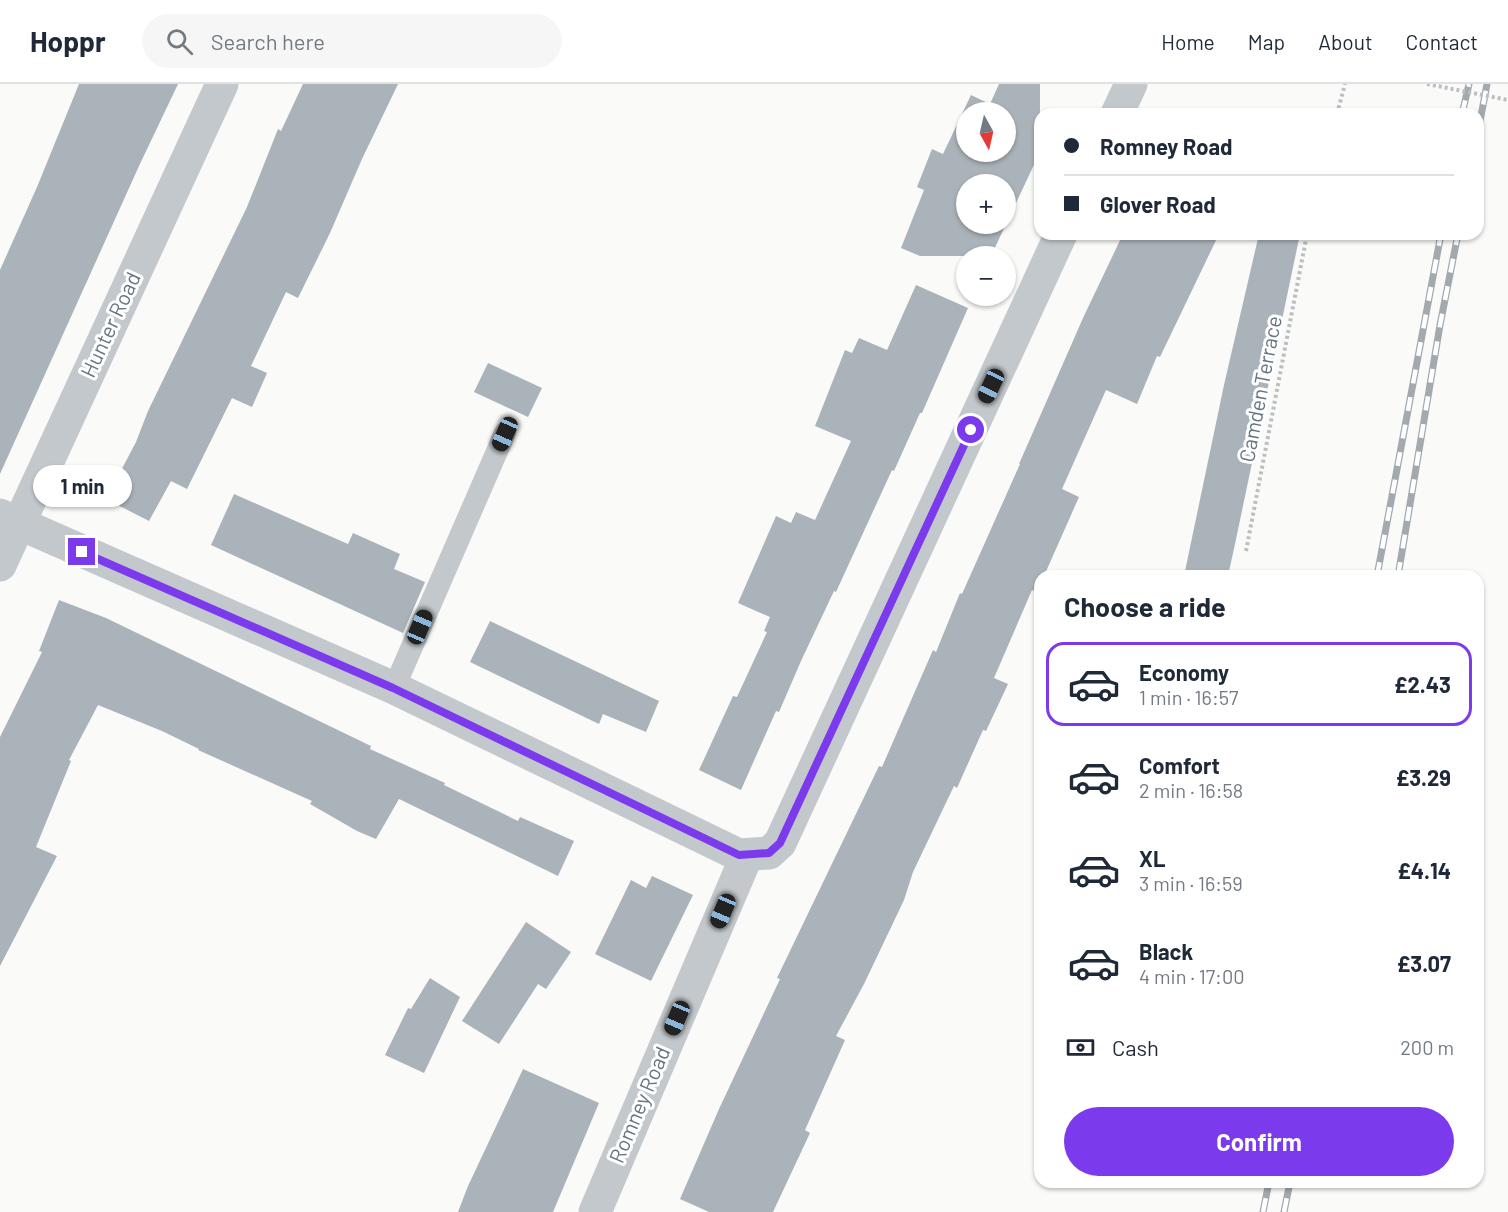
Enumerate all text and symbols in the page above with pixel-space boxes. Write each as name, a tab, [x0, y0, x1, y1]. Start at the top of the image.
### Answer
search box	[142, 14, 562, 68]
text: Hoppr	[30, 24, 106, 58]
icon: search	[163, 25, 196, 58]
text: Search here	[211, 28, 325, 54]
text: Home	[1161, 29, 1215, 54]
text: Map	[1248, 29, 1285, 54]
text: About	[1318, 29, 1373, 54]
text: Contact	[1406, 29, 1478, 54]
north arrow	[956, 102, 1016, 162]
map controls	[956, 102, 1016, 306]
text: Romney Road	[1100, 133, 1233, 159]
button: +	[956, 174, 1016, 234]
text: Glover Road	[1100, 191, 1216, 217]
button: −	[956, 246, 1016, 306]
street label: Hunter Road	[74, 268, 145, 381]
street label: Camden Terrace	[1233, 313, 1286, 464]
car	[975, 366, 1007, 406]
car	[489, 414, 521, 454]
route start	[957, 416, 984, 443]
callout: 1 min	[32, 465, 132, 507]
text: 1 min	[61, 474, 104, 498]
route end	[68, 538, 95, 565]
text: Choose a ride	[1064, 590, 1226, 622]
car	[405, 607, 435, 647]
icon: car	[1067, 657, 1121, 711]
text: Economy	[1139, 659, 1229, 685]
text: £2.43	[1394, 671, 1451, 697]
text: 1 min · 16:57	[1139, 685, 1238, 709]
icon: car	[1067, 750, 1121, 804]
text: Comfort	[1139, 752, 1220, 778]
text: £3.29	[1396, 764, 1451, 790]
text: 2 min · 16:58	[1139, 778, 1243, 802]
icon: car	[1067, 843, 1121, 897]
text: XL	[1139, 845, 1165, 871]
text: £4.14	[1397, 857, 1451, 883]
text: 3 min · 16:59	[1139, 871, 1243, 895]
car	[708, 891, 738, 931]
icon: car	[1067, 936, 1121, 990]
text: Black	[1139, 938, 1193, 964]
text: £3.07	[1397, 950, 1451, 976]
text: 4 min · 17:00	[1139, 964, 1244, 988]
car	[662, 998, 692, 1038]
icon: cash	[1064, 1031, 1097, 1064]
text: Cash	[1112, 1034, 1159, 1060]
text: 200 m	[1400, 1035, 1454, 1059]
street label: Romney Road	[603, 1042, 674, 1166]
button: Confirm	[1064, 1107, 1454, 1176]

